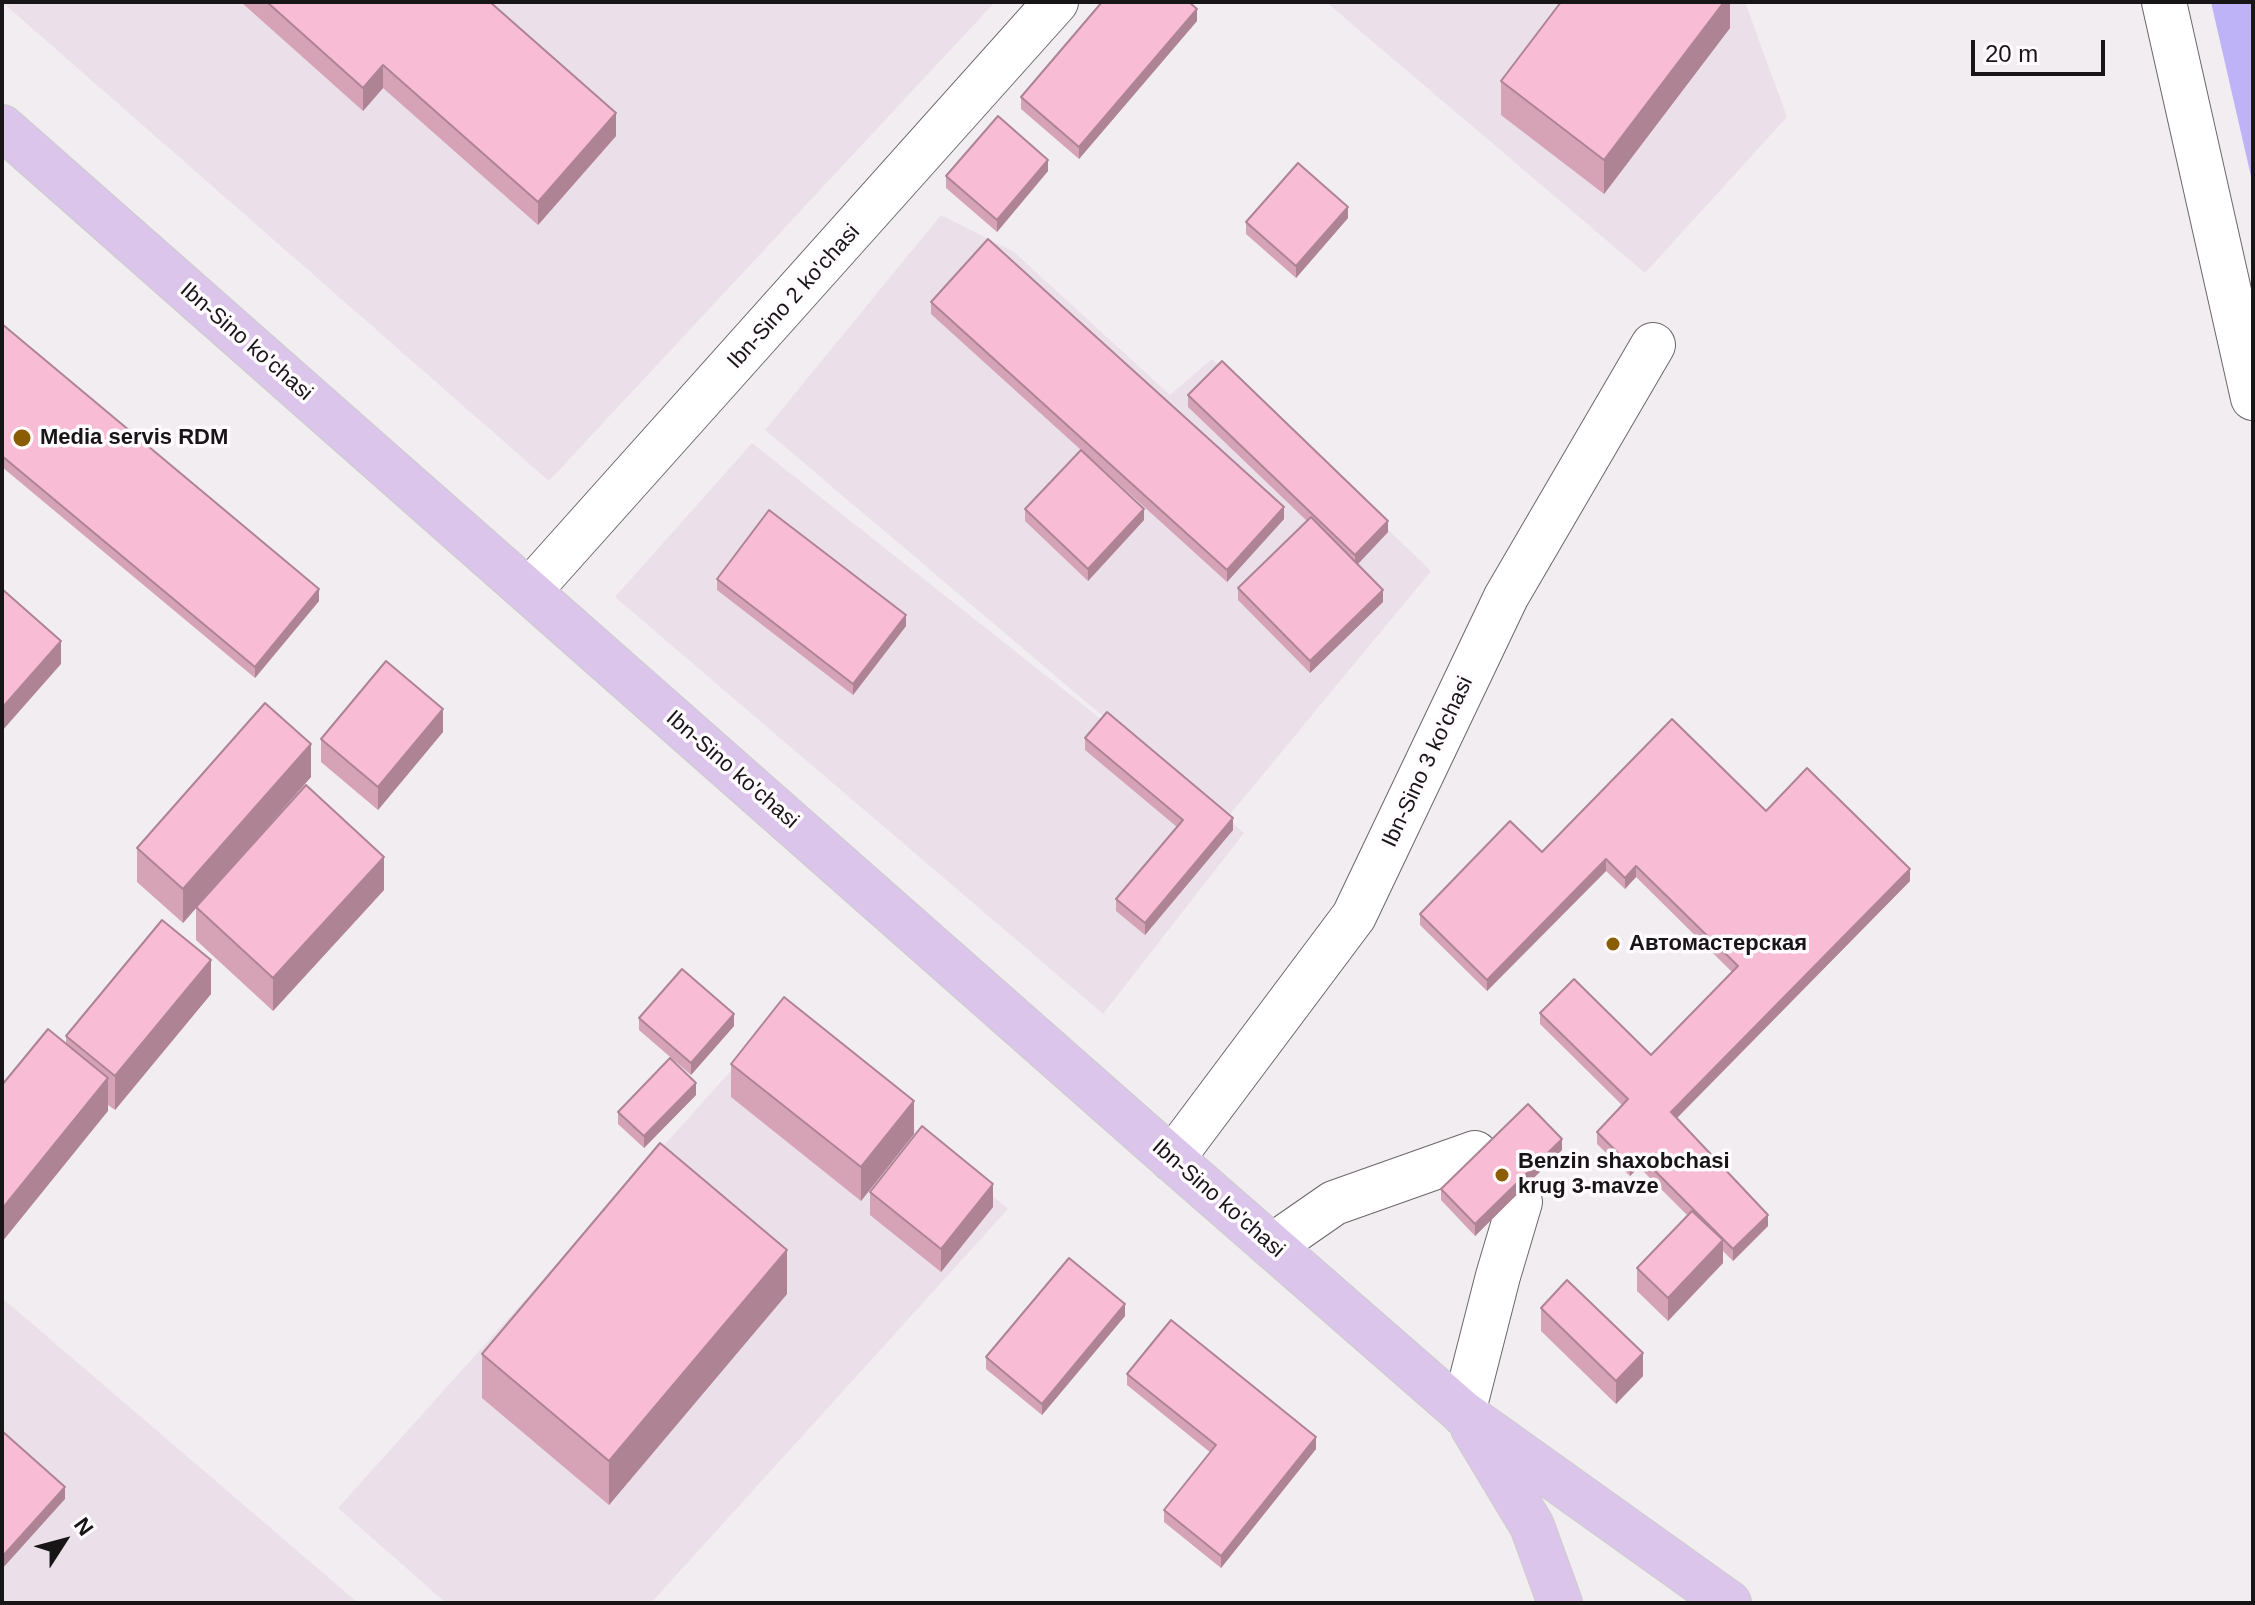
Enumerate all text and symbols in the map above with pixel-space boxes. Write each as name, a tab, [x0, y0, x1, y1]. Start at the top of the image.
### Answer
scale bar	[1975, 24, 2109, 74]
text: 20 m	[1985, 40, 2038, 67]
street label: Ibn-Sino 2 ko'chasi	[722, 219, 866, 375]
street label: Ibn-Sino ko'chasi	[174, 277, 318, 407]
place label: Media servis RDM	[40, 425, 228, 451]
marker: Media servis RDM	[11, 427, 33, 449]
street label: Ibn-Sino 3 ko'chasi	[1377, 672, 1479, 852]
street label: Ibn-Sino ko'chasi	[660, 705, 804, 835]
place label: Автомастерская	[1629, 931, 1807, 957]
marker: Автомастерская	[1604, 935, 1622, 953]
street label: Ibn-Sino ko'chasi	[1146, 1134, 1290, 1264]
place label: Benzin shaxobchasi krug 3-mavze	[1518, 1149, 1730, 1200]
marker: Benzin shaxobchasi krug 3-mavze	[1493, 1166, 1511, 1184]
north arrow	[24, 1501, 104, 1581]
text: N	[69, 1513, 99, 1540]

